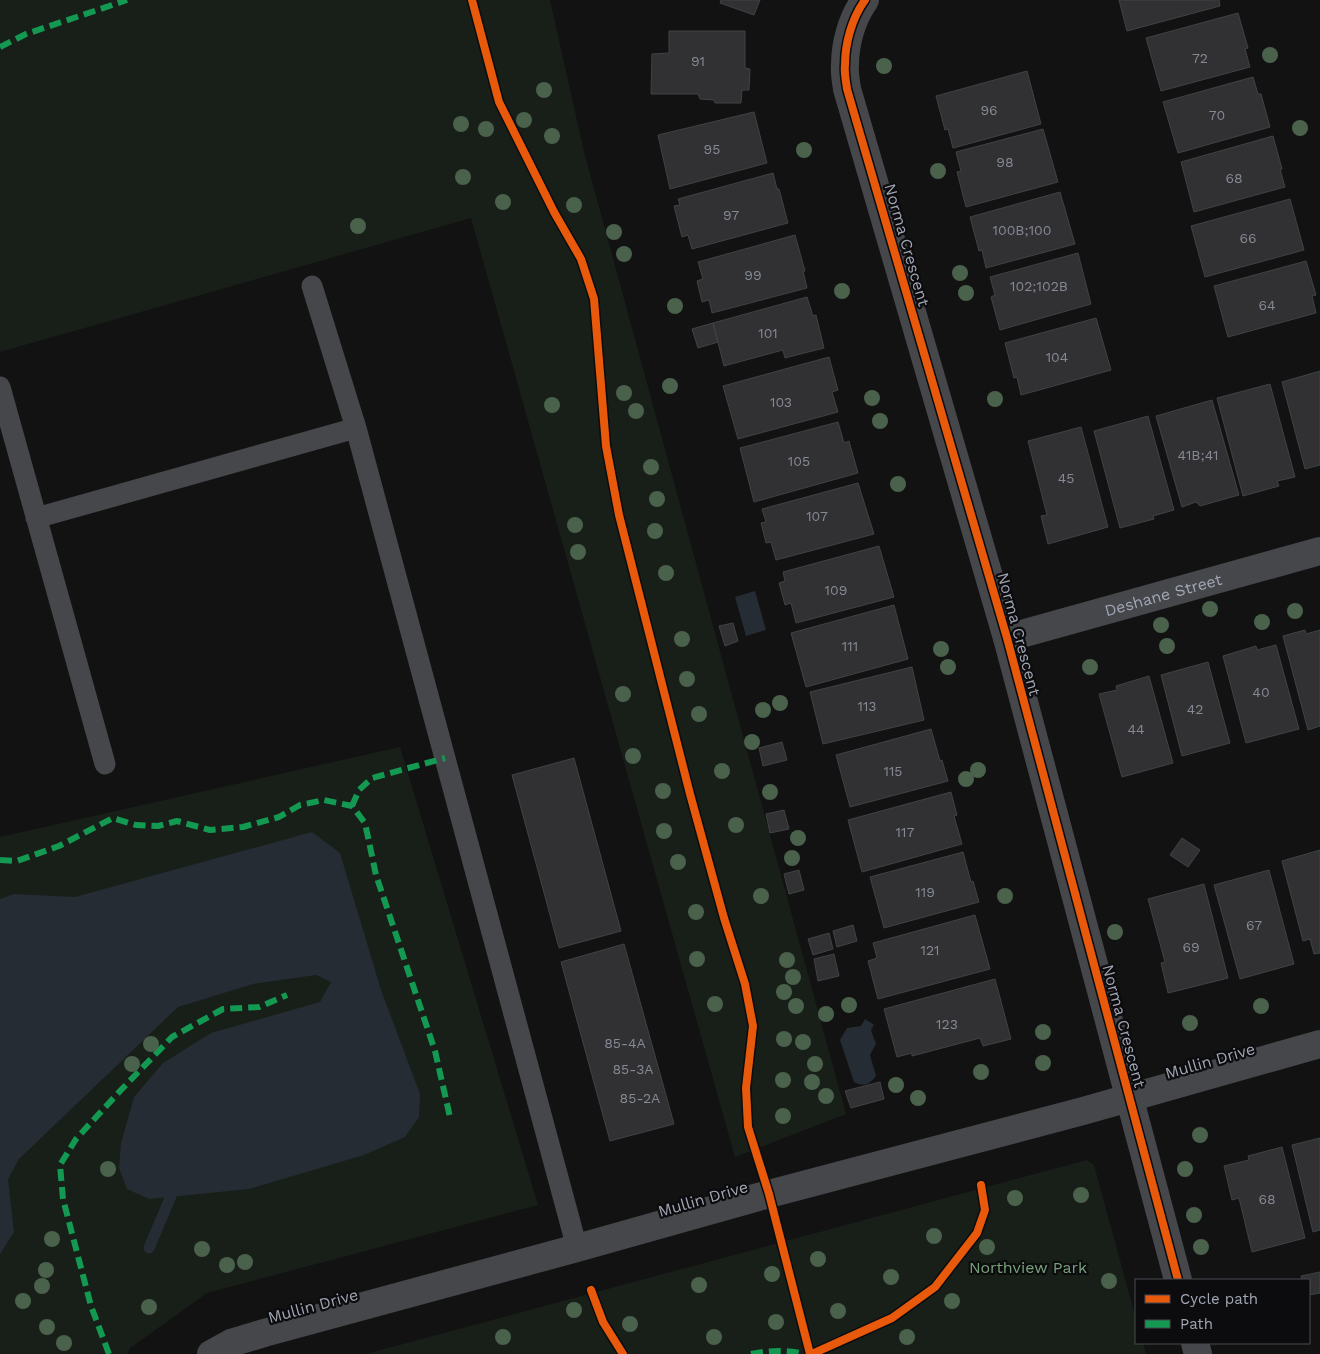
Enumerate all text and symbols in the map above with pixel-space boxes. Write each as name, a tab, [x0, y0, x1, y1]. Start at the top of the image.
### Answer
house number: 72	[1192, 50, 1208, 66]
house number: 91	[691, 53, 705, 69]
house number: 96	[980, 102, 998, 118]
house number: 70	[1209, 107, 1225, 123]
house number: 95	[704, 141, 720, 157]
house number: 98	[996, 154, 1014, 170]
house number: 68	[1225, 170, 1243, 186]
street label: Norma Crescent	[880, 181, 934, 309]
house number: 97	[723, 207, 739, 223]
house number: 100B;100	[992, 222, 1052, 238]
house number: 66	[1239, 230, 1257, 246]
house number: 99	[744, 267, 762, 283]
house number: 102;102B	[1010, 278, 1068, 294]
house number: 64	[1258, 297, 1276, 313]
house number: 101	[758, 325, 778, 341]
house number: 104	[1046, 349, 1068, 365]
house number: 103	[770, 394, 792, 410]
house number: 41B;41	[1178, 447, 1218, 463]
house number: 105	[788, 453, 810, 469]
house number: 45	[1058, 470, 1074, 486]
house number: 107	[806, 508, 828, 524]
street label: Deshane Street	[1102, 569, 1224, 620]
street label: Norma Crescent	[993, 570, 1045, 698]
house number: 109	[825, 582, 847, 598]
house number: 111	[842, 638, 858, 654]
house number: 40	[1252, 684, 1270, 700]
house number: 113	[857, 698, 877, 714]
house number: 42	[1187, 701, 1203, 717]
house number: 44	[1127, 721, 1145, 737]
house number: 115	[883, 763, 903, 779]
house number: 117	[896, 824, 915, 840]
house number: 119	[915, 884, 935, 900]
house number: 67	[1246, 917, 1262, 933]
house number: 69	[1182, 939, 1200, 955]
house number: 121	[920, 942, 940, 958]
street label: Norma Crescent	[1098, 962, 1150, 1090]
house number: 123	[936, 1016, 958, 1032]
house number: 85-4A	[604, 1035, 646, 1051]
street label: Mullin Drive	[1163, 1039, 1257, 1083]
house number: 85-3A	[612, 1061, 654, 1077]
house number: 85-2A	[620, 1090, 660, 1106]
street label: Mullin Drive	[656, 1177, 750, 1221]
house number: 68	[1258, 1191, 1276, 1207]
park label: Northview Park	[969, 1258, 1087, 1277]
legend	[1135, 1279, 1310, 1344]
street label: Mullin Drive	[266, 1285, 360, 1327]
text: Cycle path	[1180, 1290, 1258, 1308]
text: Path	[1180, 1315, 1213, 1333]

